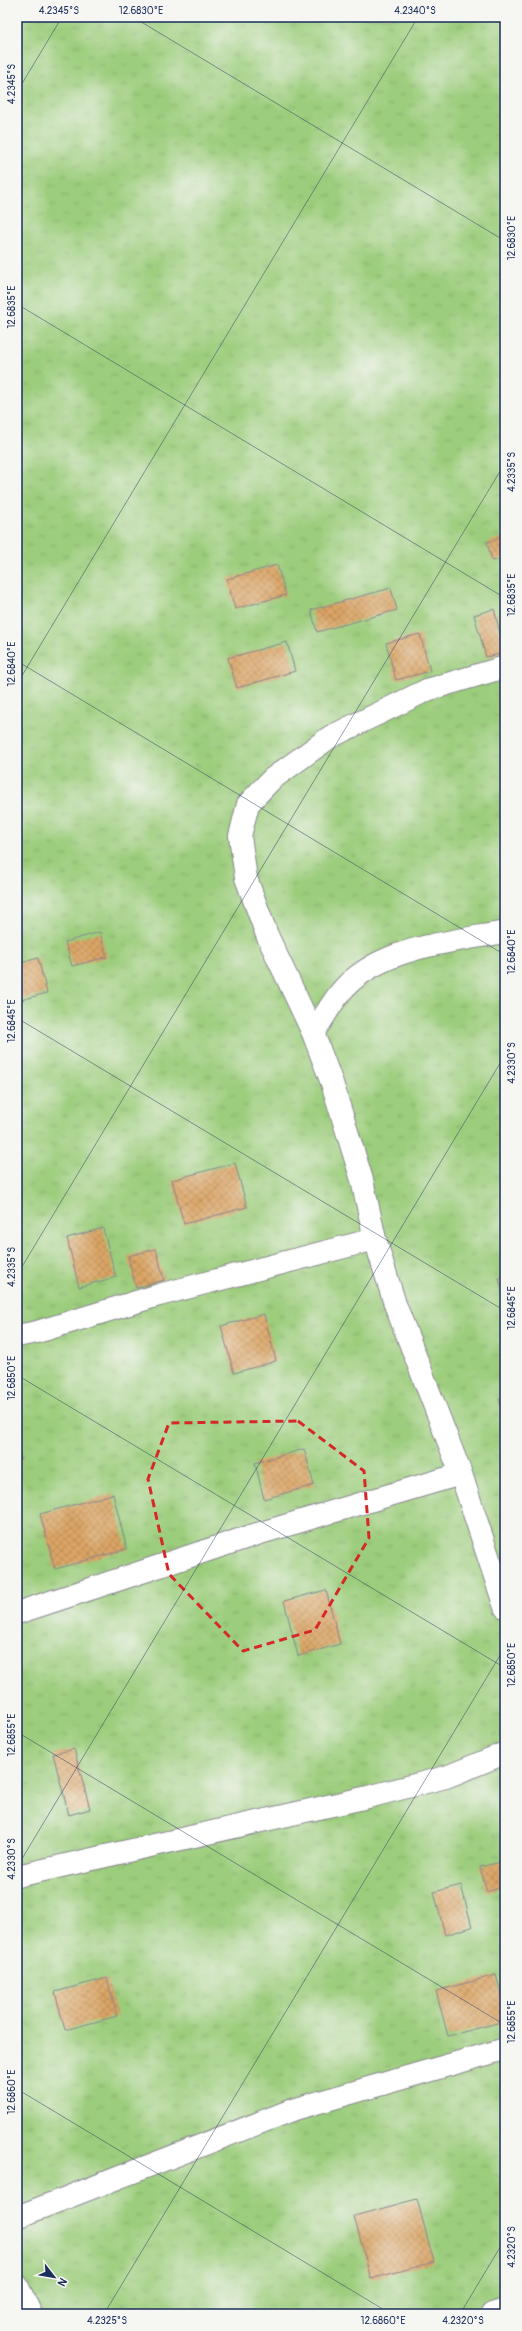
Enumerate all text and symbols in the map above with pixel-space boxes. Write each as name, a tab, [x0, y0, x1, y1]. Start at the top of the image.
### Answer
text: 4.2345°S	[39, 5, 79, 17]
text: 12.6830°E	[119, 5, 163, 17]
text: 4.2340°S	[394, 5, 436, 17]
text: 4.2345°S	[6, 64, 18, 104]
text: 12.6830°E	[506, 216, 518, 260]
text: 12.6835°E	[6, 285, 18, 329]
text: 4.2335°S	[506, 452, 518, 492]
text: 12.6835°E	[506, 573, 518, 617]
text: 12.6840°E	[6, 642, 18, 686]
text: 12.6840°E	[506, 930, 518, 974]
text: 12.6845°E	[6, 999, 18, 1043]
text: 4.2330°S	[506, 1042, 518, 1084]
text: 4.2335°S	[6, 1247, 18, 1287]
text: 12.6845°E	[506, 1286, 518, 1330]
text: 12.6850°E	[6, 1356, 18, 1400]
text: 12.6850°E	[506, 1643, 518, 1687]
text: 12.6855°E	[6, 1714, 18, 1756]
text: 4.2330°S	[6, 1838, 18, 1880]
text: 12.6855°E	[506, 2001, 518, 2043]
text: 12.6860°E	[6, 2070, 18, 2114]
text: 4.2320°S	[506, 2226, 518, 2268]
north arrow	[34, 2257, 74, 2297]
text: N	[54, 2275, 70, 2289]
text: 4.2325°S	[87, 2315, 127, 2327]
text: 12.6860°E	[361, 2315, 405, 2327]
text: 4.2320°S	[442, 2315, 484, 2327]

